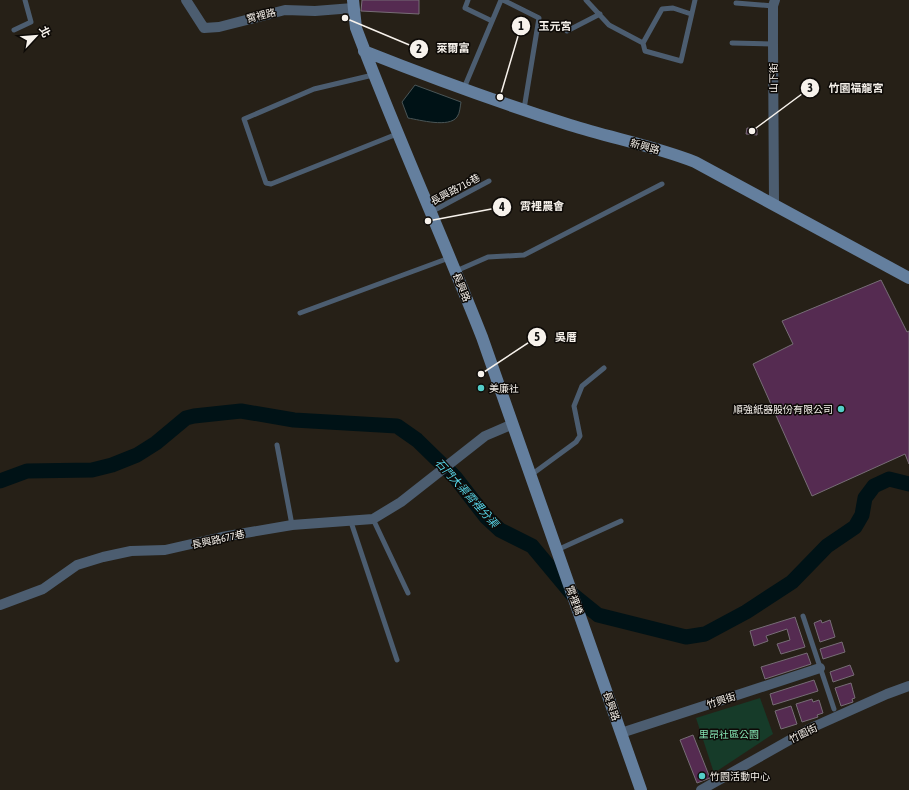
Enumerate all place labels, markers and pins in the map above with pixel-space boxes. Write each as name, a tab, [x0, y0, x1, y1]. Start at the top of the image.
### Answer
callout: 玉元宮	[511, 15, 580, 38]
callout: 萊爾富	[409, 37, 478, 60]
callout: 竹園福龍宮	[800, 77, 891, 100]
callout: 霄裡農會	[492, 195, 572, 218]
callout: 吳厝	[527, 326, 585, 349]
marker: 美廉社	[476, 383, 486, 393]
place label: 美廉社	[489, 383, 519, 394]
place label: 順強紙器股份有限公司	[733, 404, 833, 415]
marker: 順強紙器股份有限公司	[836, 404, 846, 414]
marker: 竹園活動中心	[697, 771, 707, 781]
place label: 竹園活動中心	[710, 771, 770, 782]

